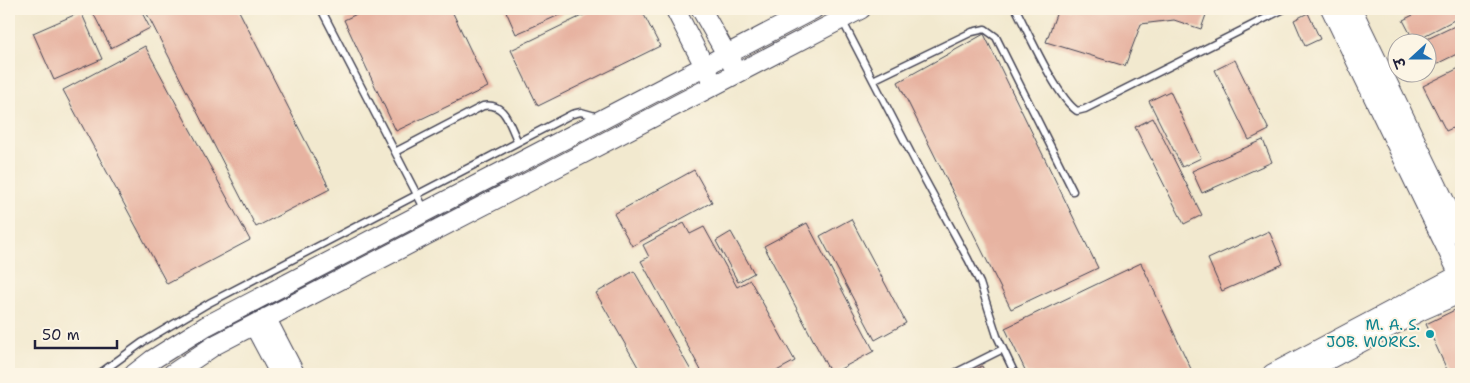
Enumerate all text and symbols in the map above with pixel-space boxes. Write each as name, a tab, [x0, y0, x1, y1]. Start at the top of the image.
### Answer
north arrow	[1388, 32, 1438, 82]
text: उ	[1389, 54, 1411, 72]
place label: M. A. S. JOB. WORKS.	[1326, 315, 1420, 352]
scale bar	[35, 318, 118, 350]
text: 50 m	[42, 325, 80, 345]
marker: M. A. S. JOB. WORKS.	[1424, 328, 1436, 340]

